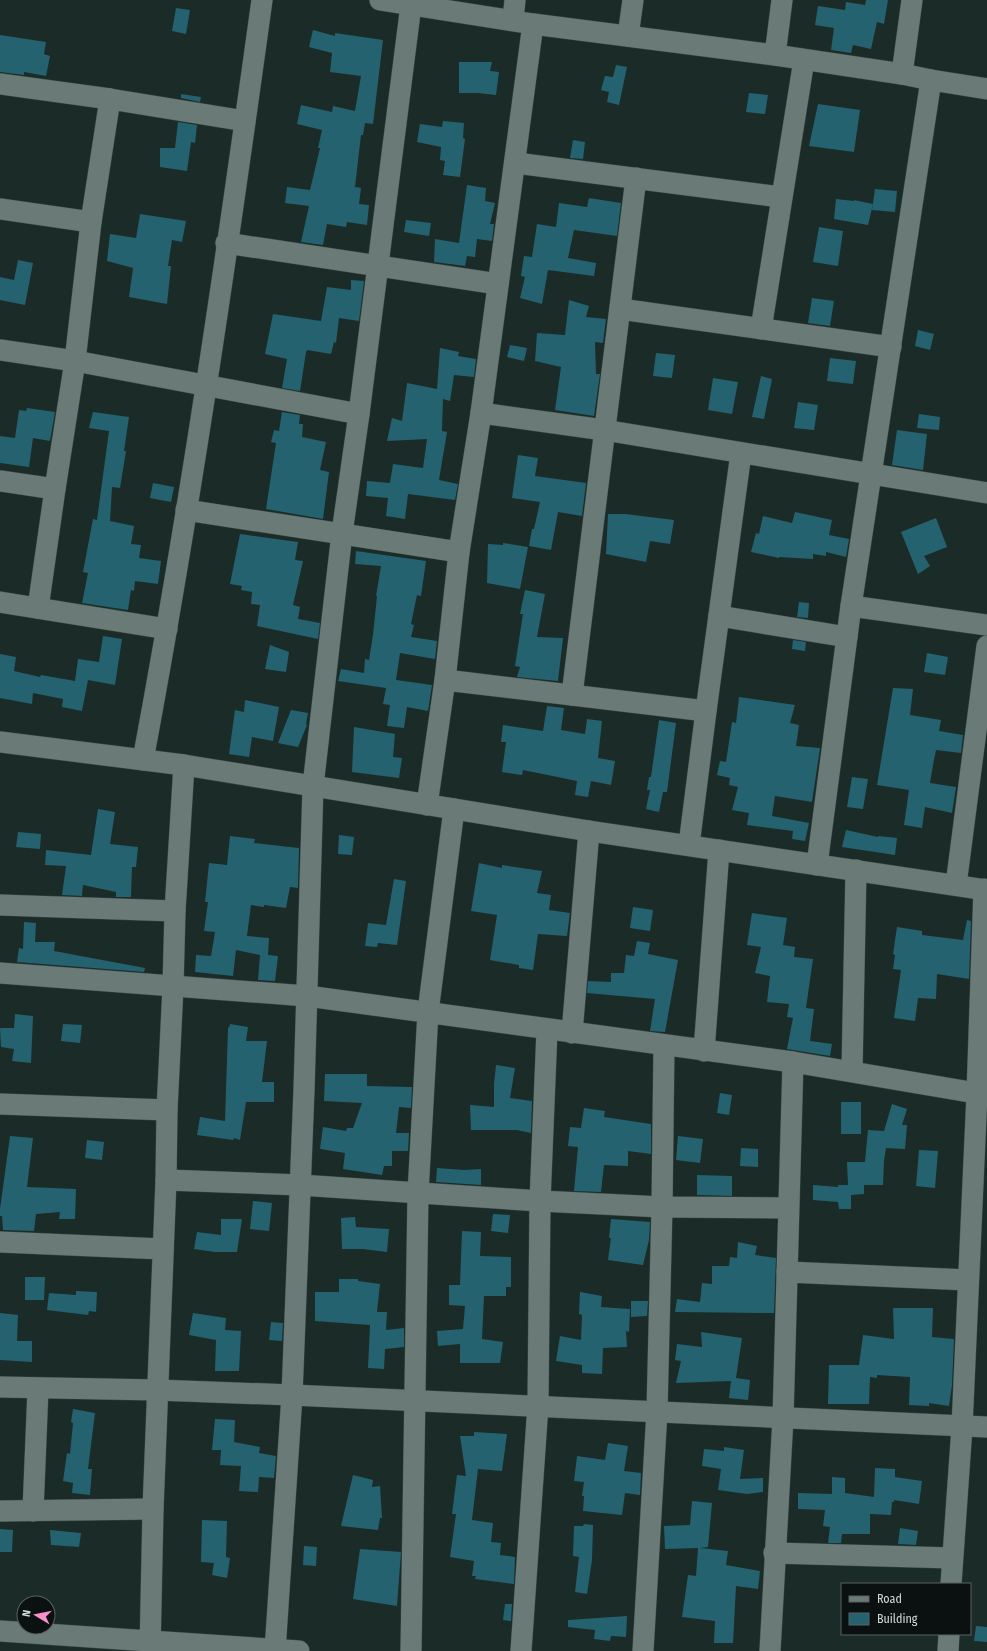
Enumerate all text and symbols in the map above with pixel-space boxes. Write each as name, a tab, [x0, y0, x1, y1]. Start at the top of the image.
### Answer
legend	[841, 1583, 971, 1635]
text: Road	[877, 1592, 902, 1606]
north arrow	[16, 1595, 56, 1635]
text: N	[20, 1609, 34, 1618]
text: Building	[877, 1612, 918, 1626]

